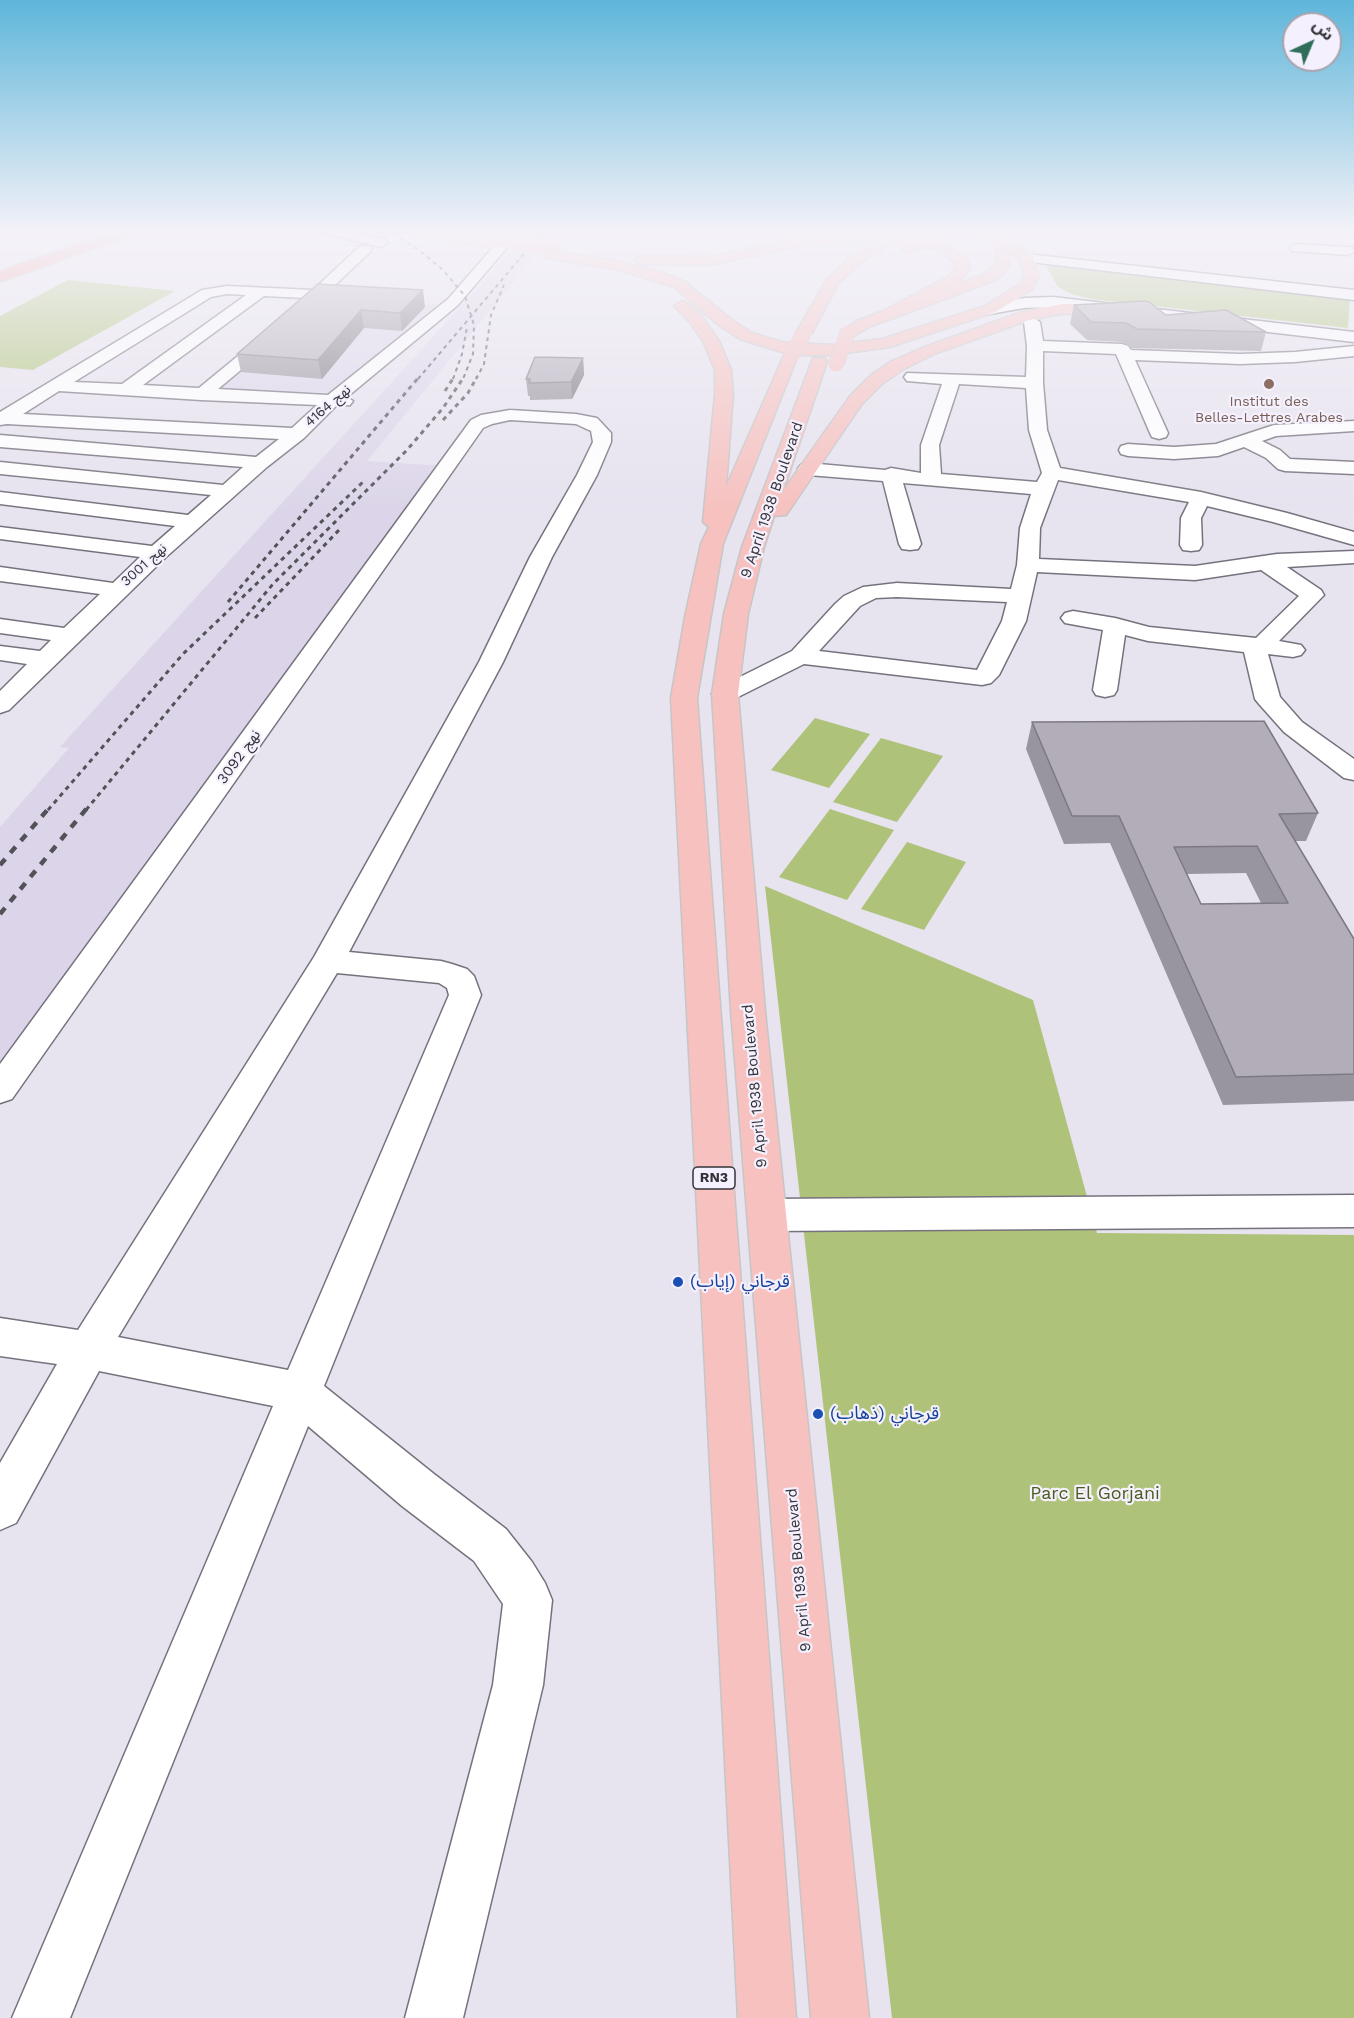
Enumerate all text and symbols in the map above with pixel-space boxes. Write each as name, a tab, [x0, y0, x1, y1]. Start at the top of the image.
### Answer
north arrow	[1282, 12, 1342, 72]
text: ش	[1309, 16, 1338, 45]
marker: Institut des Belles-Lettres Arabes	[1262, 377, 1276, 391]
street label: نهج 4164	[302, 381, 354, 431]
place label: Institut des Belles-Lettres Arabes	[1195, 394, 1343, 426]
street label: 9 April 1938 Boulevard	[737, 420, 807, 580]
street label: نهج 3001	[118, 540, 170, 590]
street label: نهج 3092	[213, 726, 265, 788]
street label: 9 April 1938 Boulevard	[739, 1004, 771, 1168]
road number: RN3	[693, 1167, 735, 1189]
place label: قرجاني (إياب)	[690, 1271, 790, 1293]
marker: قرجاني (إياب)	[671, 1275, 685, 1289]
place label: قرجاني (ذهاب)	[830, 1403, 939, 1425]
marker: قرجاني (ذهاب)	[811, 1407, 825, 1421]
park label: Parc El Gorjani	[1030, 1483, 1160, 1505]
street label: 9 April 1938 Boulevard	[783, 1488, 815, 1652]

